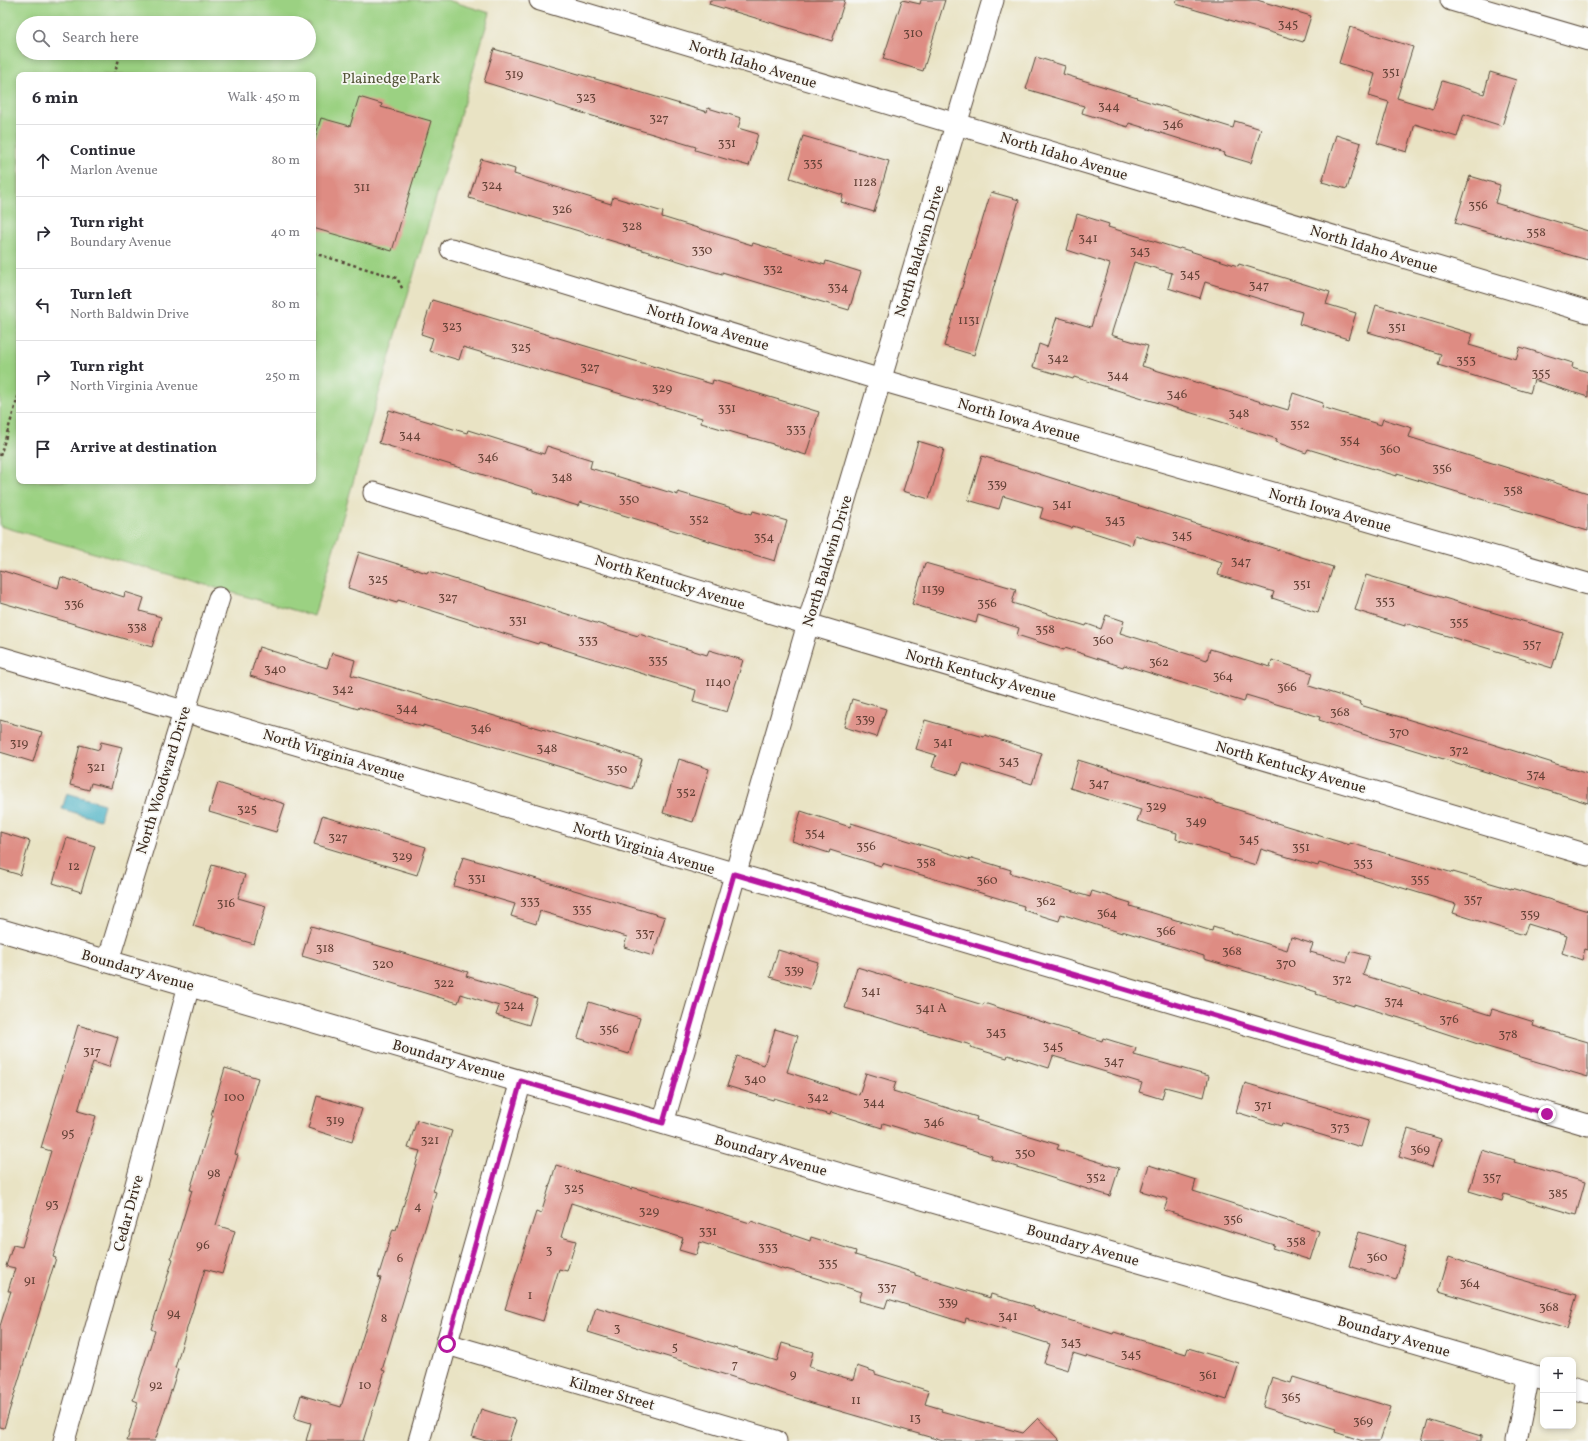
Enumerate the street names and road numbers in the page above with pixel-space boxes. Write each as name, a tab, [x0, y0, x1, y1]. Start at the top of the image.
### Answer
street label: North Idaho Avenue	[686, 36, 819, 95]
street label: North Idaho Avenue	[997, 128, 1130, 187]
street label: North Baldwin Drive	[890, 183, 951, 320]
street label: North Idaho Avenue	[1307, 221, 1440, 280]
street label: North Iowa Avenue	[644, 300, 771, 357]
street label: North Iowa Avenue	[955, 394, 1082, 449]
street label: North Iowa Avenue	[1266, 484, 1393, 539]
street label: North Baldwin Drive	[798, 493, 859, 630]
street label: North Kentucky Avenue	[592, 551, 747, 616]
street label: North Kentucky Avenue	[903, 645, 1059, 708]
street label: North Woodward Drive	[132, 704, 197, 857]
street label: North Virginia Avenue	[260, 725, 407, 788]
street label: North Kentucky Avenue	[1213, 737, 1369, 800]
street label: North Virginia Avenue	[570, 818, 717, 881]
street label: Boundary Avenue	[79, 945, 197, 998]
street label: Boundary Avenue	[390, 1035, 508, 1088]
street label: Boundary Avenue	[712, 1130, 830, 1183]
street label: Cedar Drive	[109, 1173, 150, 1254]
street label: Boundary Avenue	[1024, 1220, 1142, 1273]
street label: Boundary Avenue	[1335, 1311, 1453, 1364]
street label: Kilmer Street	[566, 1372, 657, 1417]

